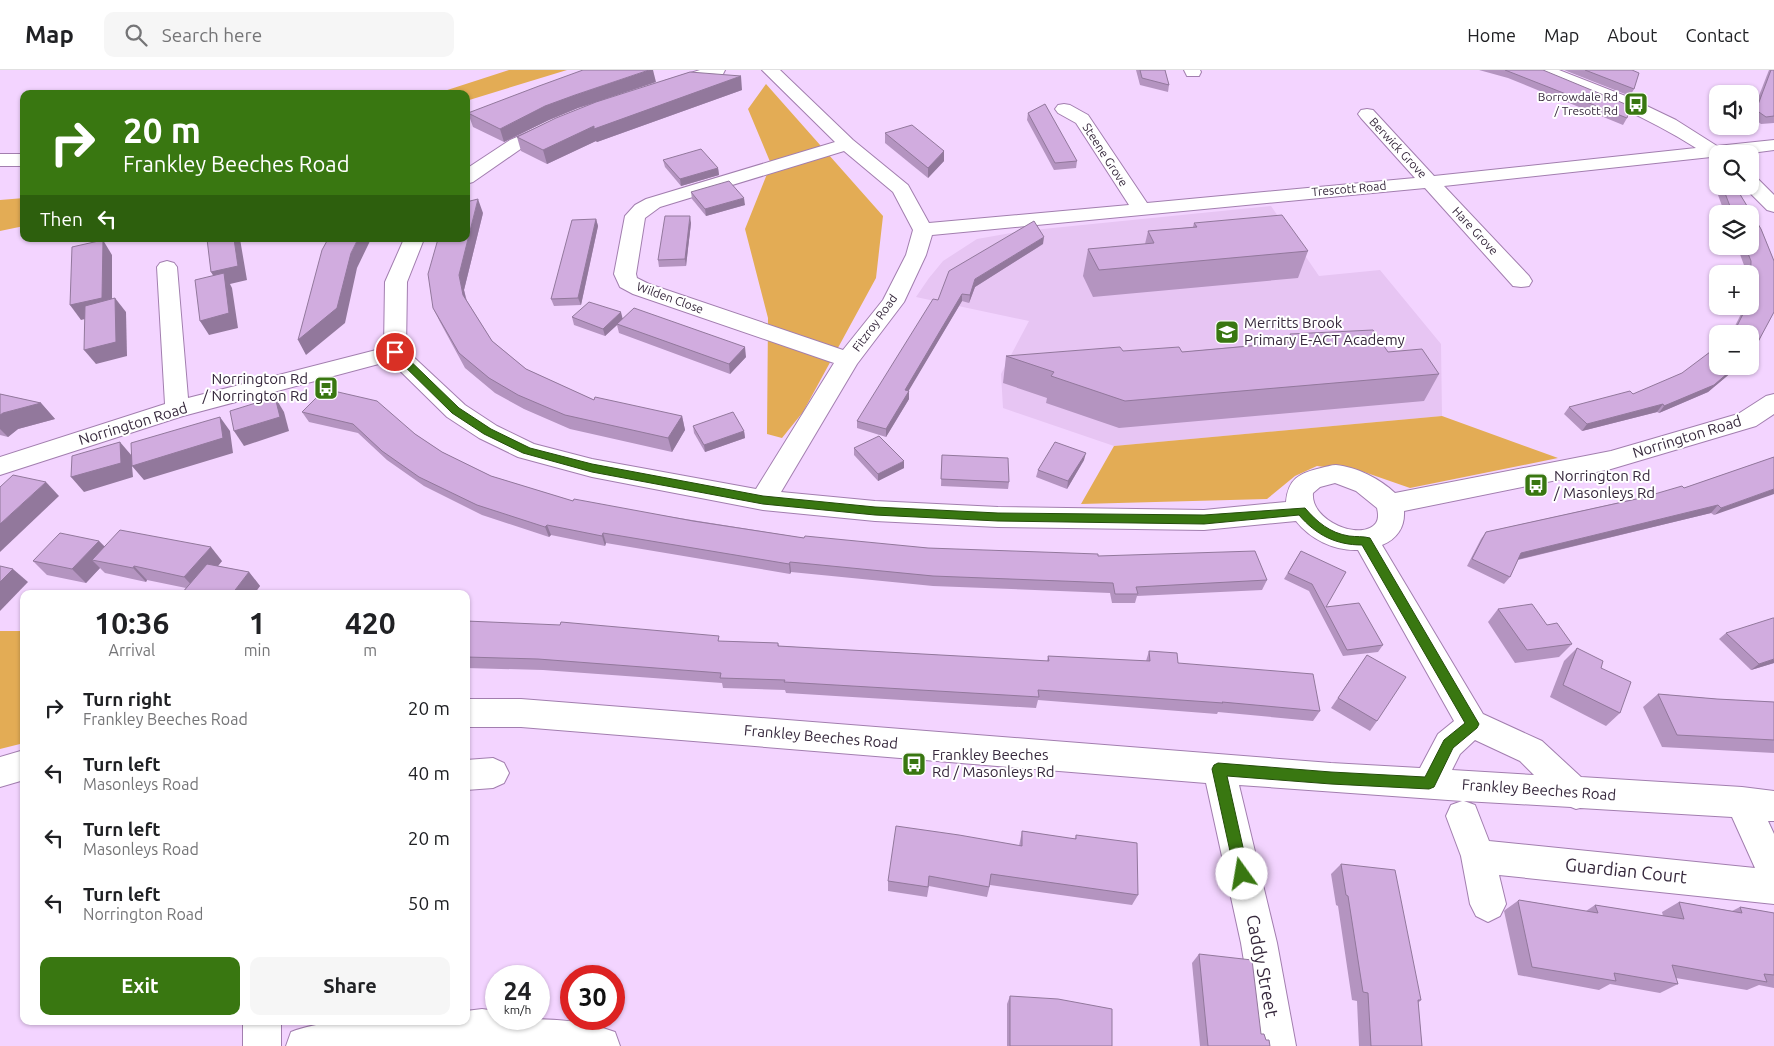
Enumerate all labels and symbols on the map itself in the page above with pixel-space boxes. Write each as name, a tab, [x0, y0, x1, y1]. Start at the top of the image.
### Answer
place label: Borrowdale Rd / Tresott Rd	[1538, 90, 1618, 117]
bus stop icon: Borrowdale Rd / Tresott Rd	[1623, 91, 1649, 117]
street label: Berwick Grove	[1367, 115, 1430, 180]
street label: Steene Grove	[1080, 121, 1131, 189]
street label: Trescott Road	[1311, 179, 1387, 198]
street label: Hare Grove	[1450, 204, 1501, 257]
street label: Wilden Close	[635, 279, 705, 316]
street label: Fitzroy Road	[850, 292, 900, 354]
place label: Merritts Brook Primary E-ACT Academy	[1244, 314, 1405, 348]
school or university icon: Merritts Brook Primary E-ACT Academy	[1214, 319, 1240, 345]
pin	[374, 331, 416, 373]
place label: Norrington Rd / Norrington Rd	[202, 370, 308, 404]
bus stop icon: Norrington Rd / Norrington Rd	[313, 375, 339, 401]
street label: Norrington Road	[76, 399, 189, 448]
street label: Norrington Road	[1630, 412, 1743, 461]
place label: Norrington Rd / Masonleys Rd	[1553, 467, 1655, 501]
bus stop icon: Norrington Rd / Masonleys Rd	[1523, 472, 1549, 498]
street label: Frankley Beeches Road	[743, 721, 899, 752]
place label: Frankley Beeches Rd / Masonleys Rd	[932, 746, 1055, 780]
bus stop icon: Frankley Beeches Rd / Masonleys Rd	[901, 751, 927, 777]
street label: Frankley Beeches Road	[1461, 776, 1617, 803]
position arrow	[1215, 847, 1267, 899]
street label: Guardian Court	[1564, 854, 1688, 886]
street label: Caddy Street	[1243, 913, 1283, 1019]
speed limit sign: 30	[560, 965, 625, 1030]

